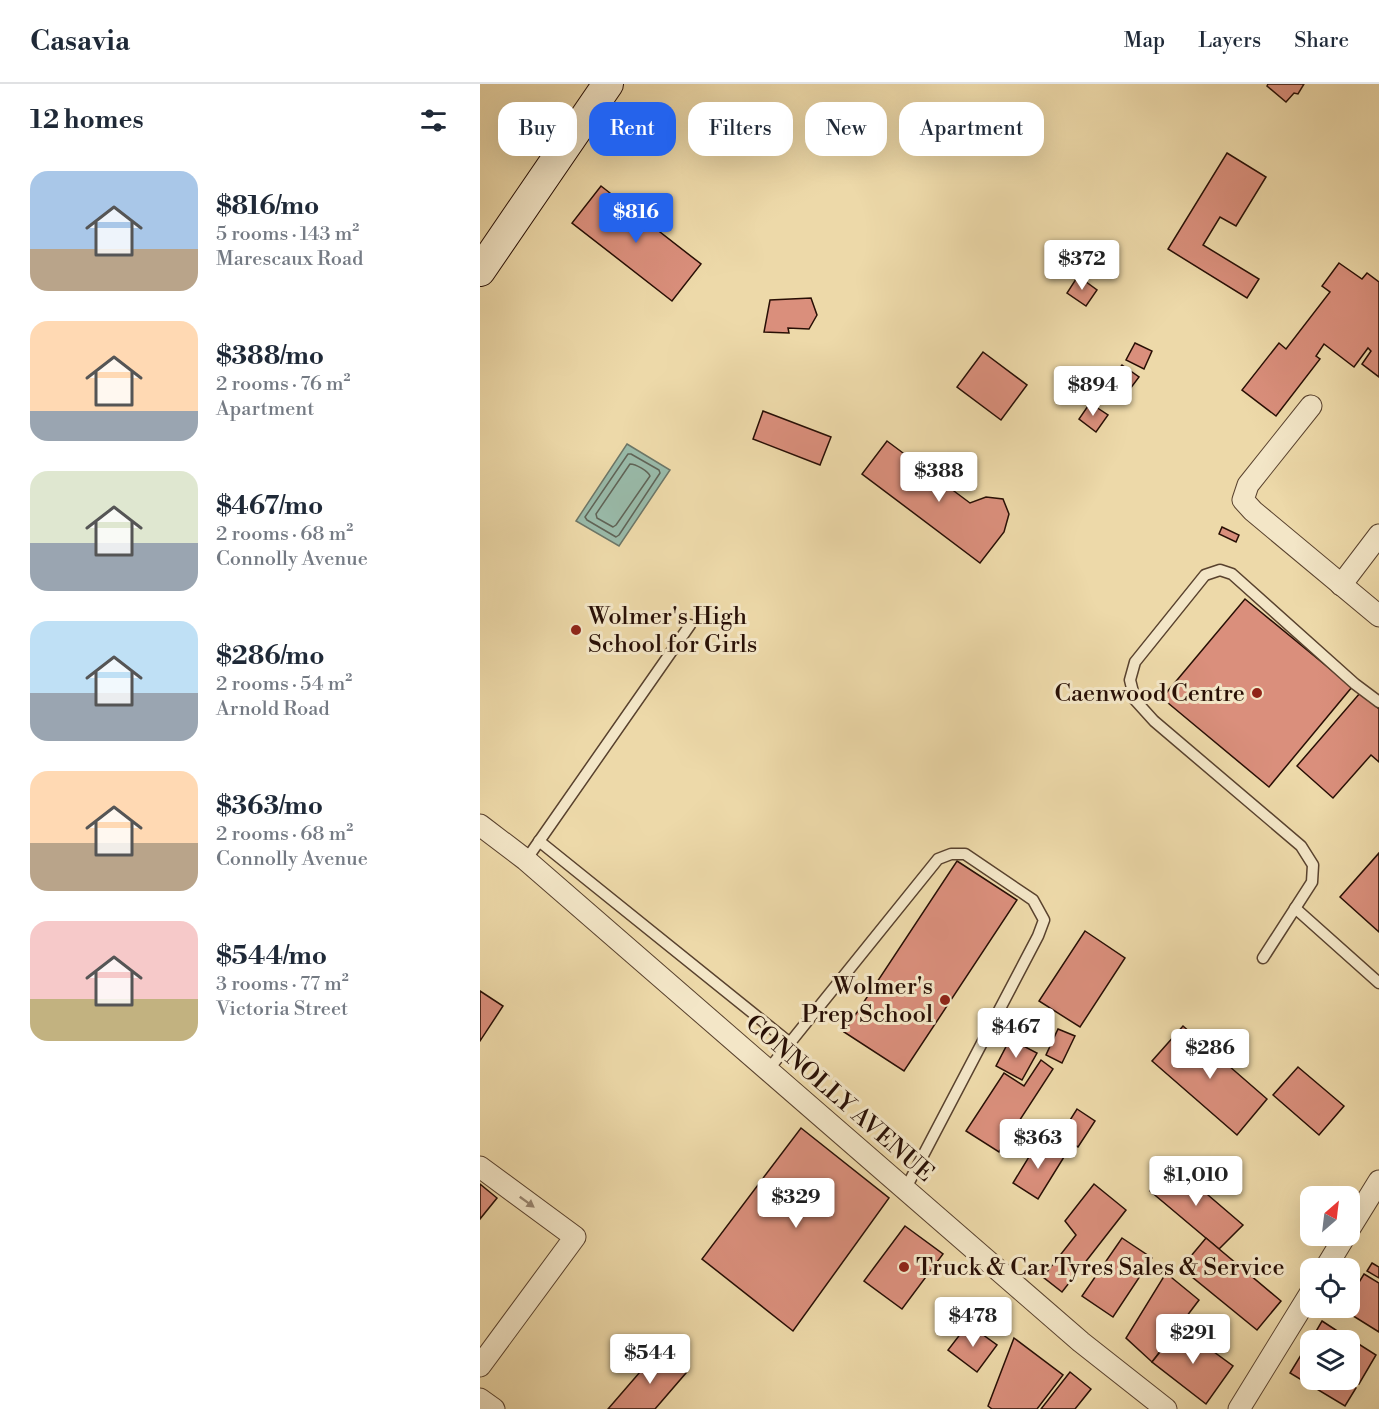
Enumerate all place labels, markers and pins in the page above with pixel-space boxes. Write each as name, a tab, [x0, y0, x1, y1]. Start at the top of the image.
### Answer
pin: $816	[600, 193, 672, 244]
pin: $372	[1046, 240, 1118, 291]
pin: $894	[1057, 366, 1129, 417]
pin: $388	[903, 452, 975, 503]
place label: Wolmer's High School for Girls	[587, 602, 757, 660]
marker: Wolmer's High School for Girls	[569, 623, 583, 637]
place label: Caenwood Centre	[1054, 679, 1245, 709]
marker: Caenwood Centre	[1250, 686, 1264, 700]
place label: Wolmer's Prep School	[801, 972, 933, 1030]
marker: Wolmer's Prep School	[938, 993, 952, 1007]
pin: $467	[980, 1008, 1052, 1059]
pin: $286	[1174, 1029, 1246, 1080]
pin: $363	[1002, 1119, 1074, 1170]
pin: $1,010	[1147, 1156, 1245, 1207]
pin: $329	[760, 1178, 832, 1229]
place label: Truck & Car Tyres Sales & Service	[916, 1253, 1285, 1283]
marker: Truck & Car Tyres Sales & Service	[897, 1260, 911, 1274]
pin: $478	[937, 1297, 1009, 1348]
pin: $291	[1157, 1314, 1229, 1365]
pin: $544	[614, 1334, 686, 1385]

